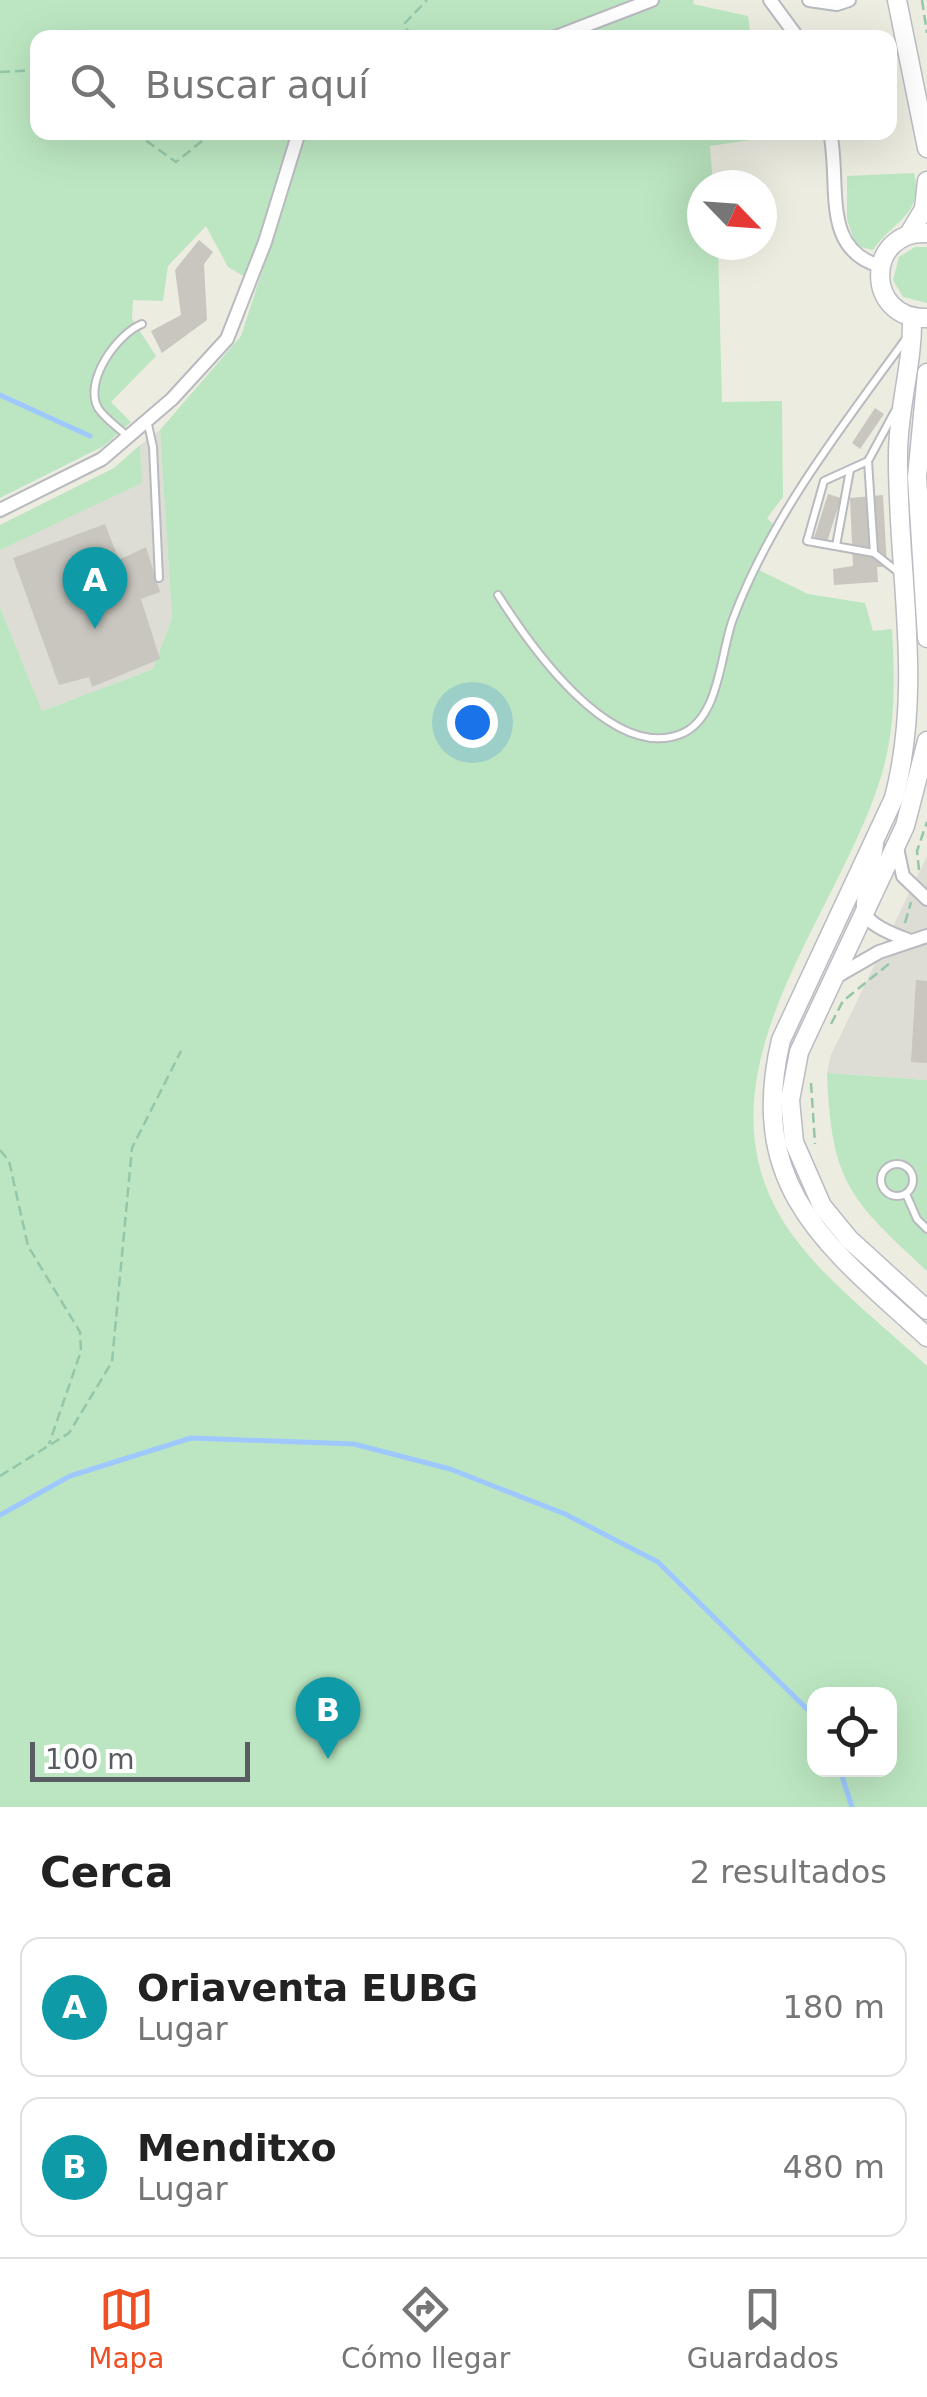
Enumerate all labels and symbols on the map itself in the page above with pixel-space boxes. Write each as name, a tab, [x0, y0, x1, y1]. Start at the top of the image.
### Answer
north arrow	[687, 170, 777, 260]
pin: A	[62, 546, 128, 629]
your location	[447, 697, 498, 748]
pin: B	[296, 1676, 360, 1759]
scale bar	[30, 1737, 250, 1782]

